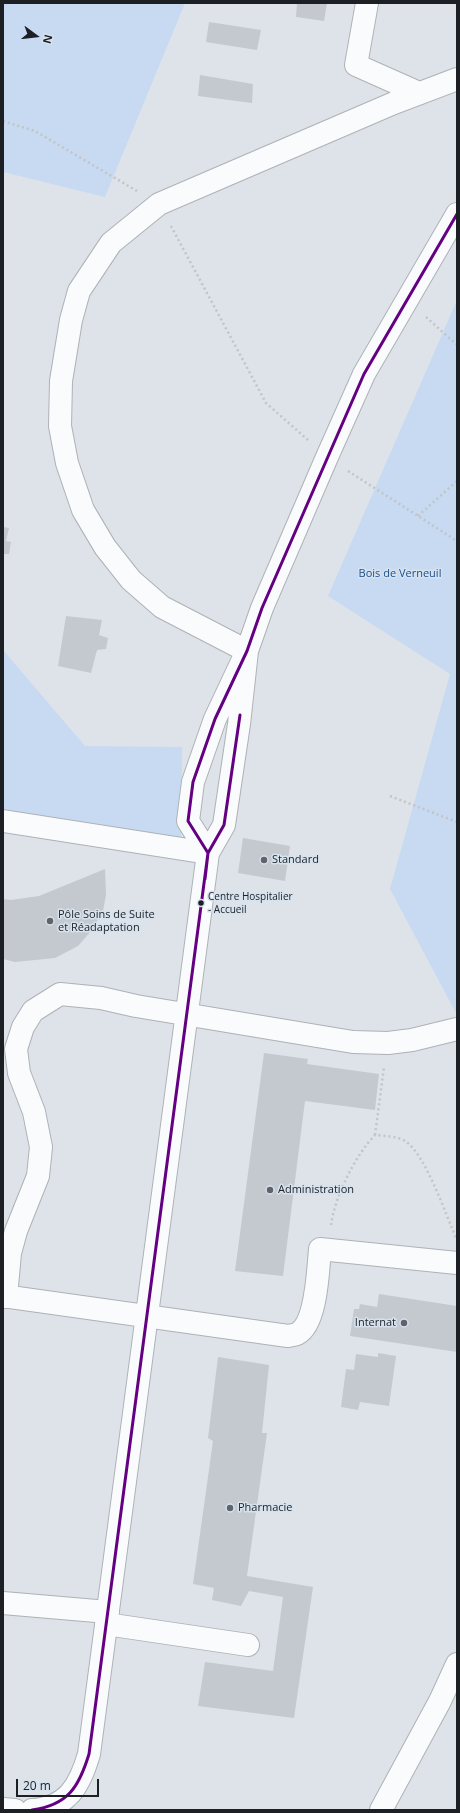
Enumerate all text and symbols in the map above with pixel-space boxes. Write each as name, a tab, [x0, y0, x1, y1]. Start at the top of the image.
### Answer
north arrow	[16, 16, 56, 56]
text: N	[40, 33, 56, 45]
park label: Bois de Verneuil	[359, 567, 441, 581]
place label: Standard	[272, 853, 319, 867]
marker: Standard	[259, 855, 269, 865]
place label: Centre Hospitalier - Accueil	[208, 891, 293, 914]
marker: Centre Hospitalier - Accueil	[196, 898, 206, 908]
place label: Pôle Soins de Suite et Réadaptation	[58, 908, 155, 934]
marker: Pôle Soins de Suite et Réadaptation	[45, 916, 55, 926]
place label: Administration	[278, 1183, 354, 1197]
marker: Administration	[265, 1185, 275, 1195]
place label: Internat	[355, 1316, 396, 1330]
marker: Internat	[399, 1318, 409, 1328]
place label: Pharmacie	[238, 1501, 292, 1515]
marker: Pharmacie	[225, 1503, 235, 1513]
scale bar	[18, 1771, 101, 1797]
text: 20 m	[23, 1777, 51, 1794]

